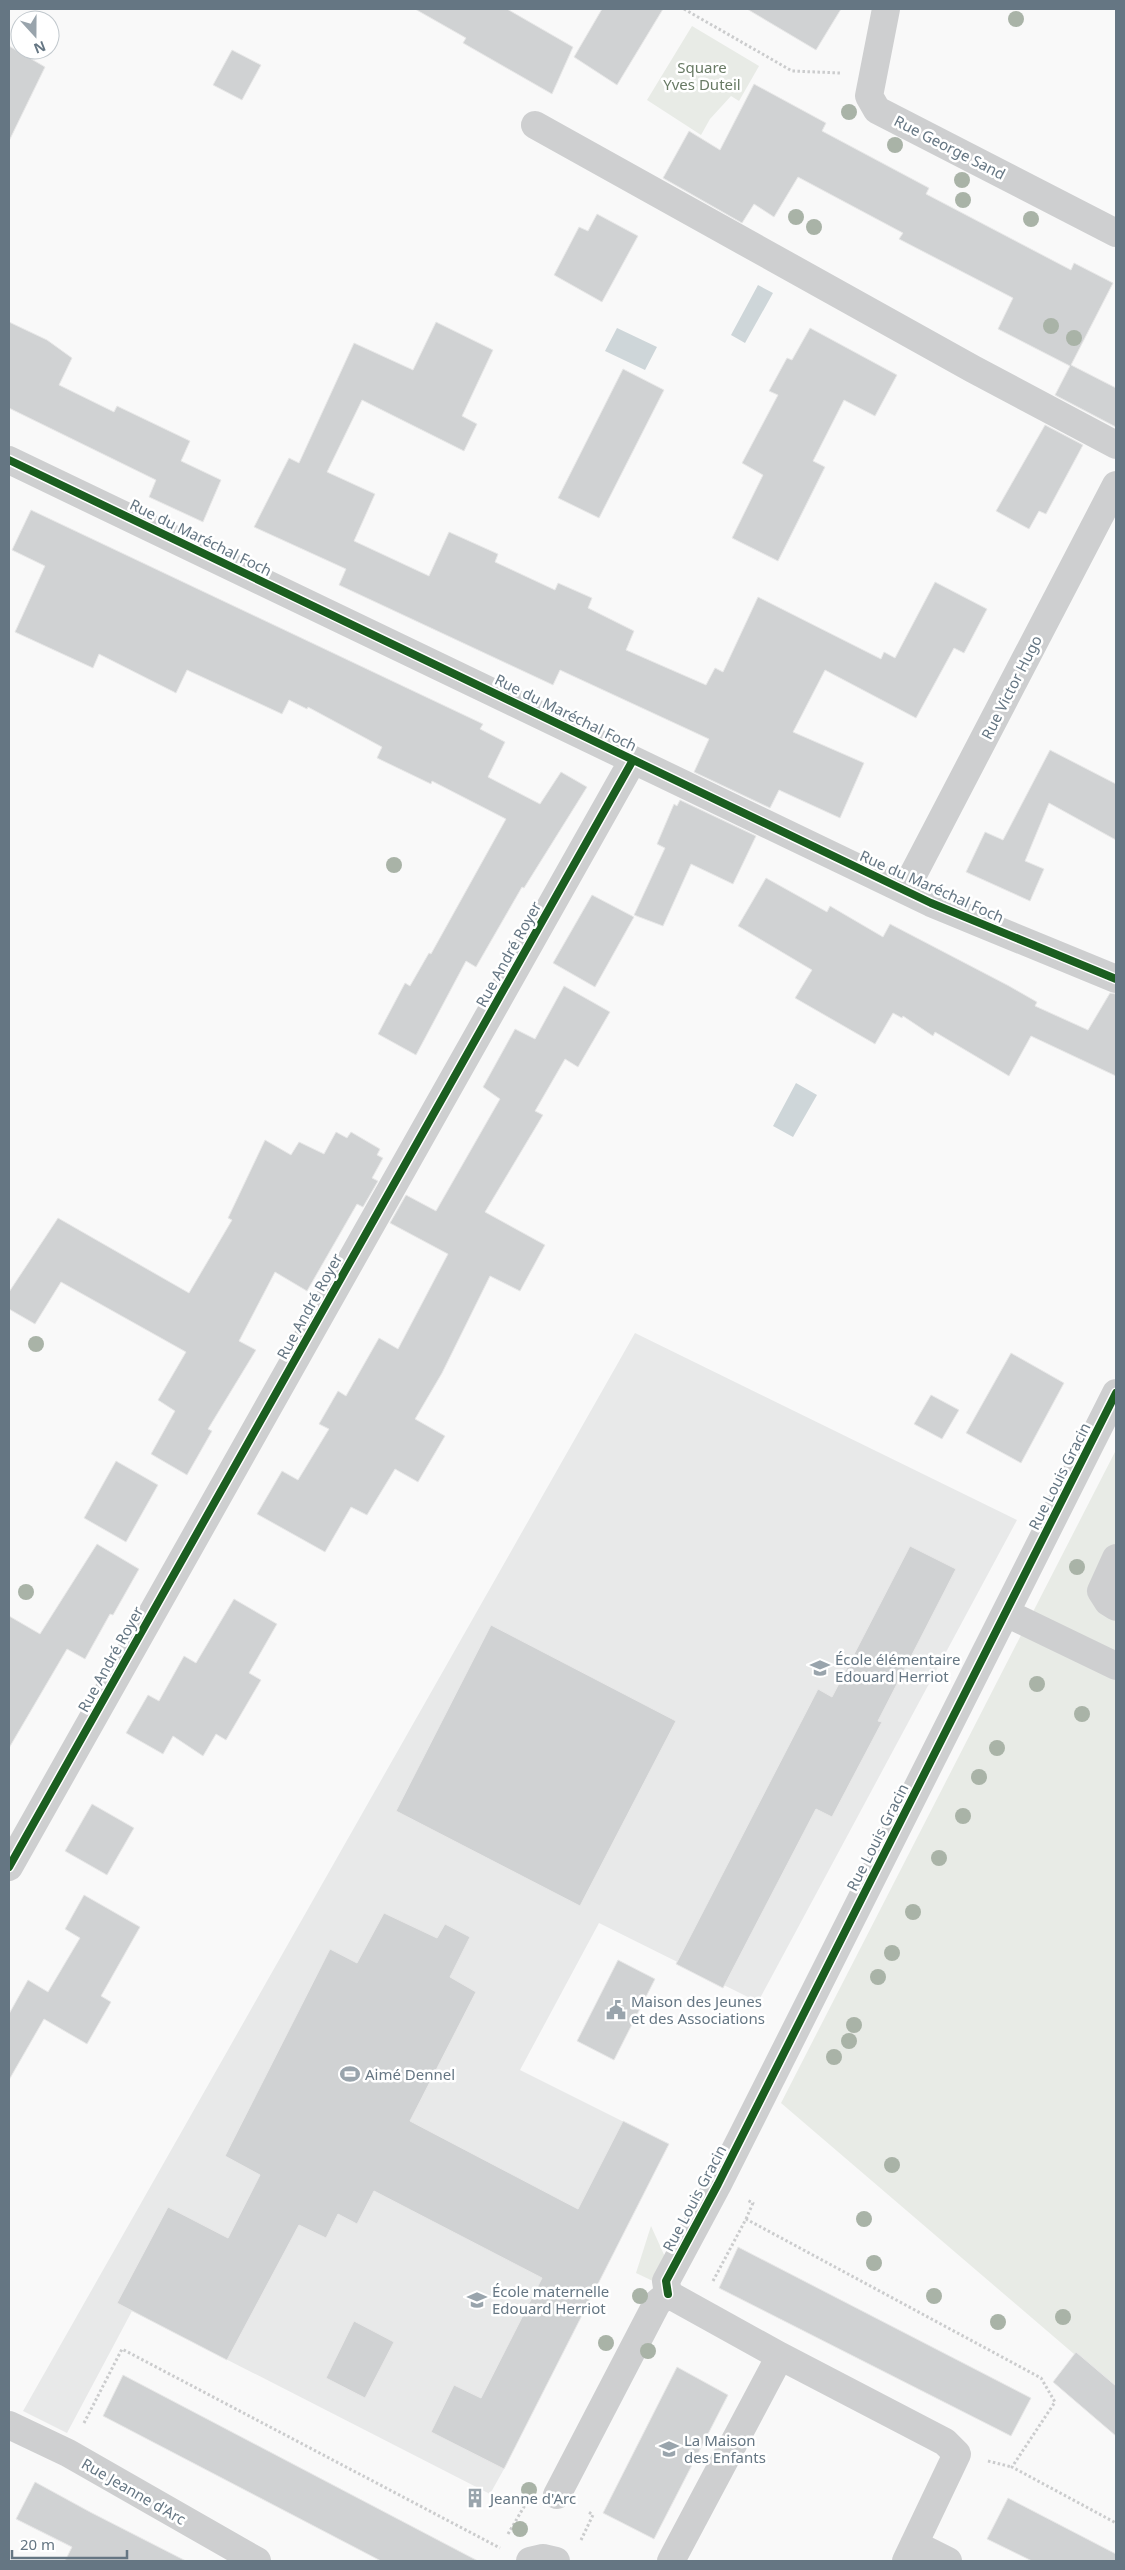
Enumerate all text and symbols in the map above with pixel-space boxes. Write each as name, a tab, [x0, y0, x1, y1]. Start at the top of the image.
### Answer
north arrow	[10, 10, 60, 60]
text: N	[31, 37, 49, 59]
park label: Square Yves Duteil	[663, 57, 741, 94]
street label: Rue George Sand	[891, 110, 1009, 184]
street label: Rue du Maréchal Foch	[127, 494, 275, 580]
street label: Rue Victor Hugo	[976, 632, 1046, 742]
street label: Rue du Maréchal Foch	[492, 669, 640, 755]
street label: Rue du Maréchal Foch	[857, 845, 1007, 927]
street label: Rue André Royer	[471, 898, 545, 1010]
street label: Rue André Royer	[272, 1250, 346, 1362]
street label: Rue Louis Gracin	[1023, 1419, 1095, 1533]
street label: Rue André Royer	[73, 1603, 147, 1715]
place label: École élémentaire Edouard Herriot	[835, 1649, 960, 1686]
school or university icon: École élémentaire Edouard Herriot	[809, 1657, 831, 1679]
street label: Rue Louis Gracin	[841, 1780, 913, 1894]
place label: Maison des Jeunes et des Associations	[631, 1991, 765, 2028]
public building icon: Maison des Jeunes et des Associations	[605, 1999, 627, 2021]
sports icon: Aimé Dennel	[339, 2063, 361, 2085]
place label: Aimé Dennel	[365, 2064, 455, 2084]
street label: Rue Louis Gracin	[658, 2141, 730, 2255]
place label: École maternelle Edouard Herriot	[492, 2281, 609, 2318]
school or university icon: École maternelle Edouard Herriot	[466, 2289, 488, 2311]
place label: La Maison des Enfants	[684, 2430, 766, 2467]
school or university icon: La Maison des Enfants	[658, 2438, 680, 2460]
street label: Rue Jeanne d'Arc	[78, 2453, 190, 2529]
building icon: Jeanne d'Arc	[464, 2487, 486, 2509]
place label: Jeanne d'Arc	[488, 2488, 576, 2508]
scale bar	[12, 2528, 128, 2560]
text: 20 m	[20, 2534, 55, 2554]

